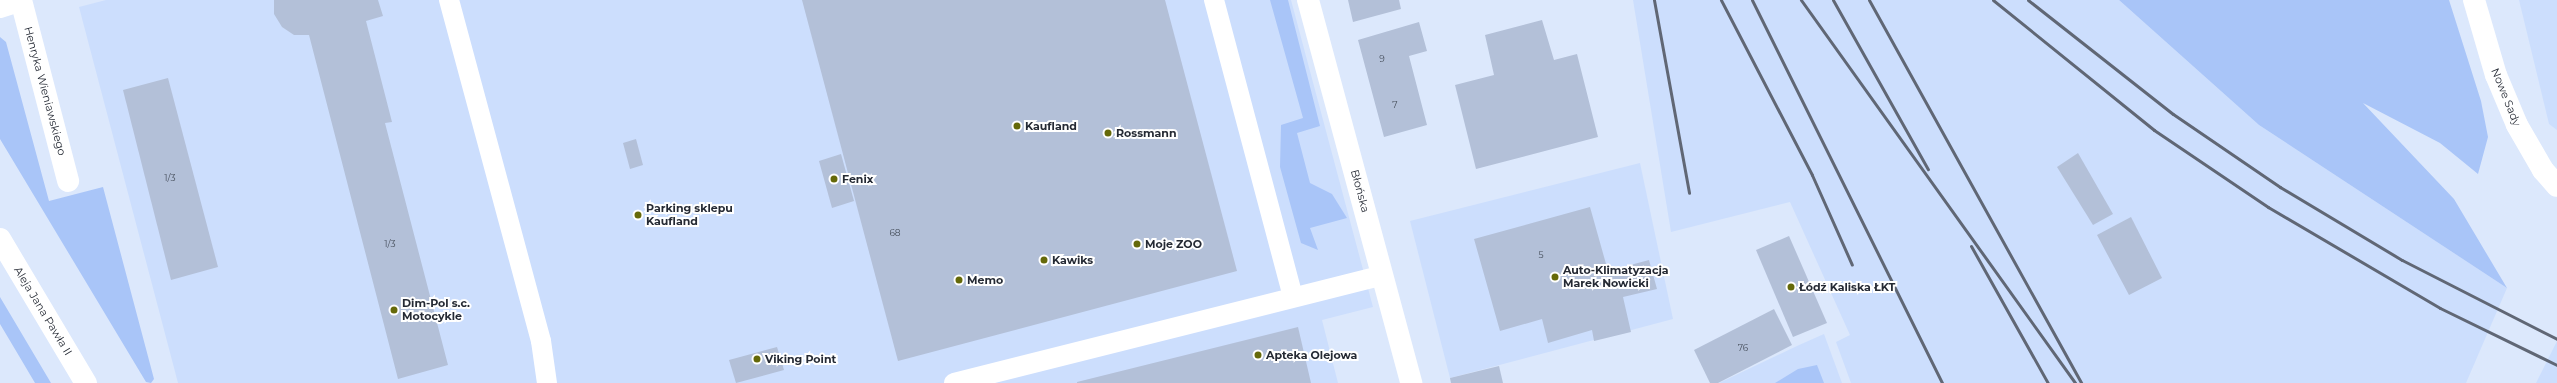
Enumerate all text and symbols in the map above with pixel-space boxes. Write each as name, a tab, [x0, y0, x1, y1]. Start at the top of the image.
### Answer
street label: Henryka Wieniawskiego	[21, 25, 69, 157]
house number: 9	[1379, 54, 1385, 64]
street label: Nowe Sady	[2488, 66, 2524, 128]
house number: 7	[1392, 100, 1398, 110]
place label: Kaufland	[1025, 119, 1077, 133]
marker: Kaufland	[1012, 121, 1022, 131]
place label: Rossmann	[1116, 126, 1176, 140]
marker: Rossmann	[1103, 128, 1113, 138]
street label: Błońska	[1348, 168, 1372, 214]
place label: Fenix	[842, 172, 873, 186]
house number: 1/3	[164, 173, 176, 183]
marker: Fenix	[829, 174, 839, 184]
place label: Parking sklepu Kaufland	[646, 202, 733, 228]
marker: Parking sklepu Kaufland	[633, 210, 643, 220]
house number: 68	[889, 228, 901, 238]
place label: Moje ZOO	[1145, 237, 1202, 251]
house number: 1/3	[384, 239, 396, 249]
marker: Moje ZOO	[1132, 239, 1142, 249]
house number: 5	[1538, 250, 1544, 260]
place label: Kawiks	[1052, 253, 1093, 267]
marker: Kawiks	[1039, 255, 1049, 265]
street label: Aleja Jana Pawła II	[11, 264, 75, 358]
place label: Auto-Klimatyzacja Marek Nowicki	[1563, 264, 1669, 290]
marker: Auto-Klimatyzacja Marek Nowicki	[1550, 272, 1560, 282]
place label: Memo	[967, 273, 1003, 287]
marker: Memo	[954, 275, 964, 285]
place label: Łódź Kaliska ŁKT	[1799, 280, 1895, 294]
marker: Łódź Kaliska ŁKT	[1786, 282, 1796, 292]
place label: Dim-Pol s.c. Motocykle	[402, 297, 470, 323]
marker: Dim-Pol s.c. Motocykle	[389, 305, 399, 315]
house number: 76	[1738, 343, 1748, 353]
place label: Apteka Olejowa	[1266, 348, 1357, 362]
marker: Apteka Olejowa	[1253, 350, 1263, 360]
place label: Viking Point	[765, 352, 836, 366]
marker: Viking Point	[752, 354, 762, 364]

